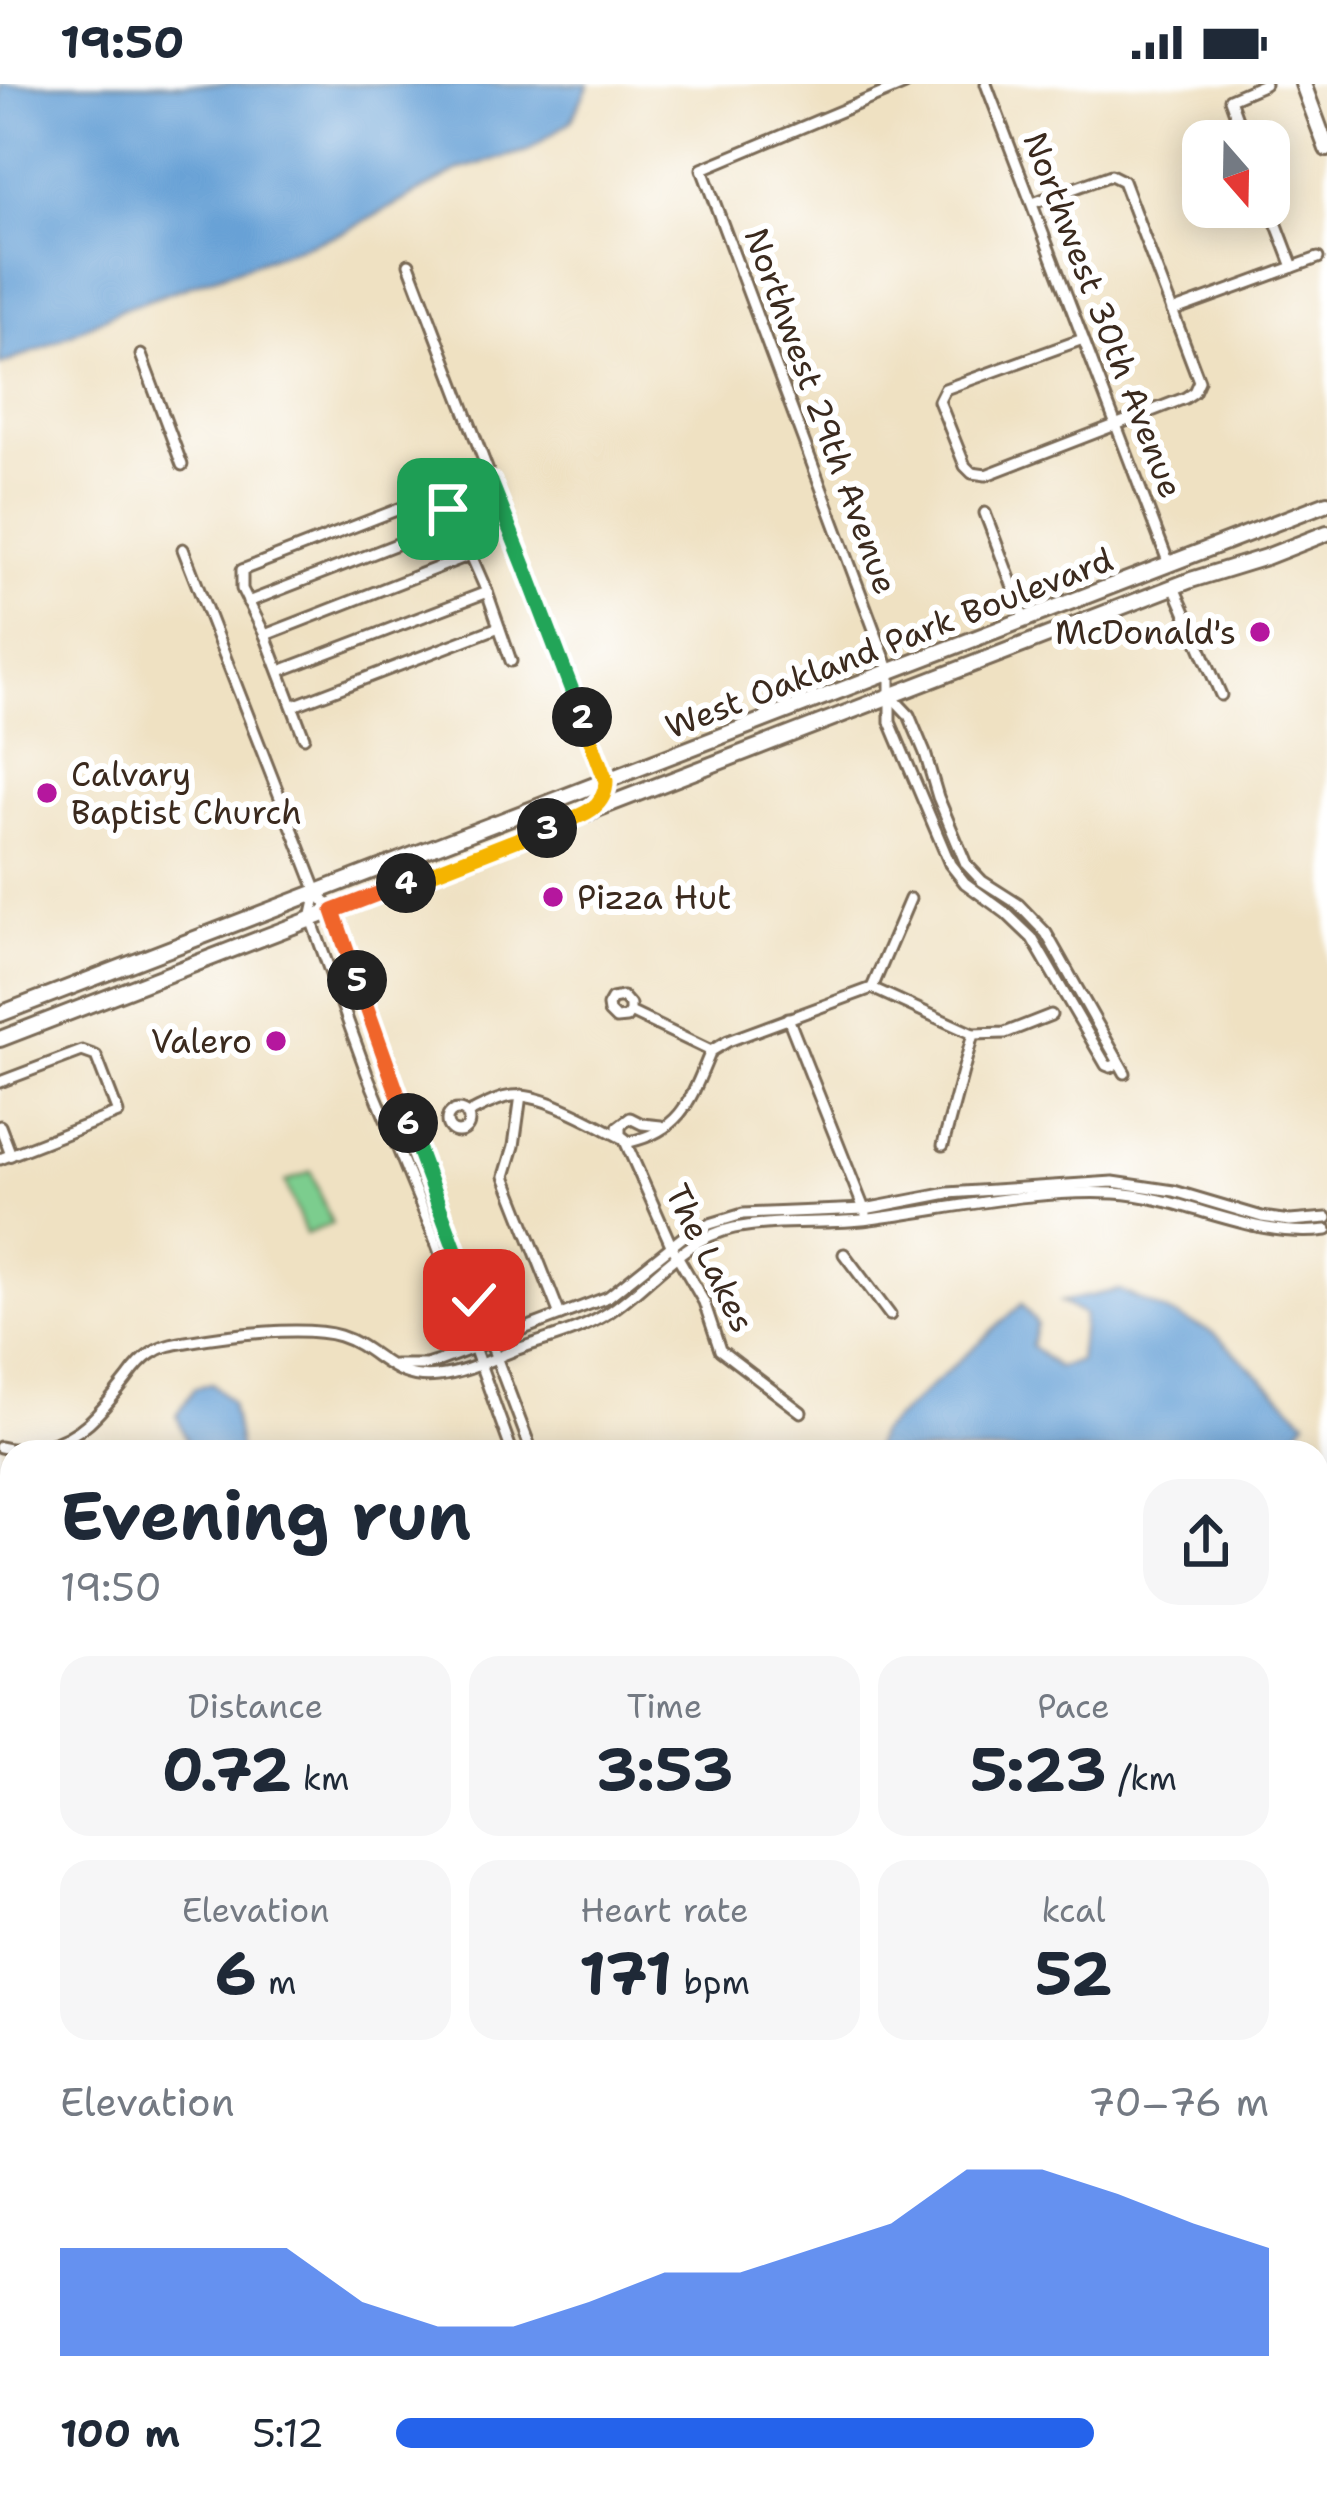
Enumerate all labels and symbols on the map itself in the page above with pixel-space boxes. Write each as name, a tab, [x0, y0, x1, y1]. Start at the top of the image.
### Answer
north arrow	[1182, 120, 1290, 228]
street label: Northwest 30th Avenue	[1012, 126, 1194, 504]
street label: Northwest 29th Avenue	[734, 222, 908, 600]
pin	[397, 458, 499, 560]
street label: West Oakland Park Boulevard	[659, 537, 1119, 749]
place label: McDonald's	[1055, 610, 1236, 655]
marker: McDonald's	[1247, 619, 1273, 645]
pin: 2	[552, 687, 612, 747]
place label: Calvary Baptist Church	[71, 752, 302, 835]
marker: Calvary Baptist Church	[34, 780, 60, 806]
pin: 3	[517, 798, 577, 858]
pin: 4	[376, 853, 436, 913]
place label: Pizza Hut	[577, 875, 731, 920]
marker: Pizza Hut	[540, 884, 566, 910]
pin: 5	[327, 950, 387, 1010]
place label: Valero	[151, 1019, 252, 1064]
marker: Valero	[263, 1028, 289, 1054]
pin: 6	[378, 1093, 438, 1153]
street label: The Lakes	[655, 1176, 765, 1340]
pin	[423, 1249, 525, 1351]

